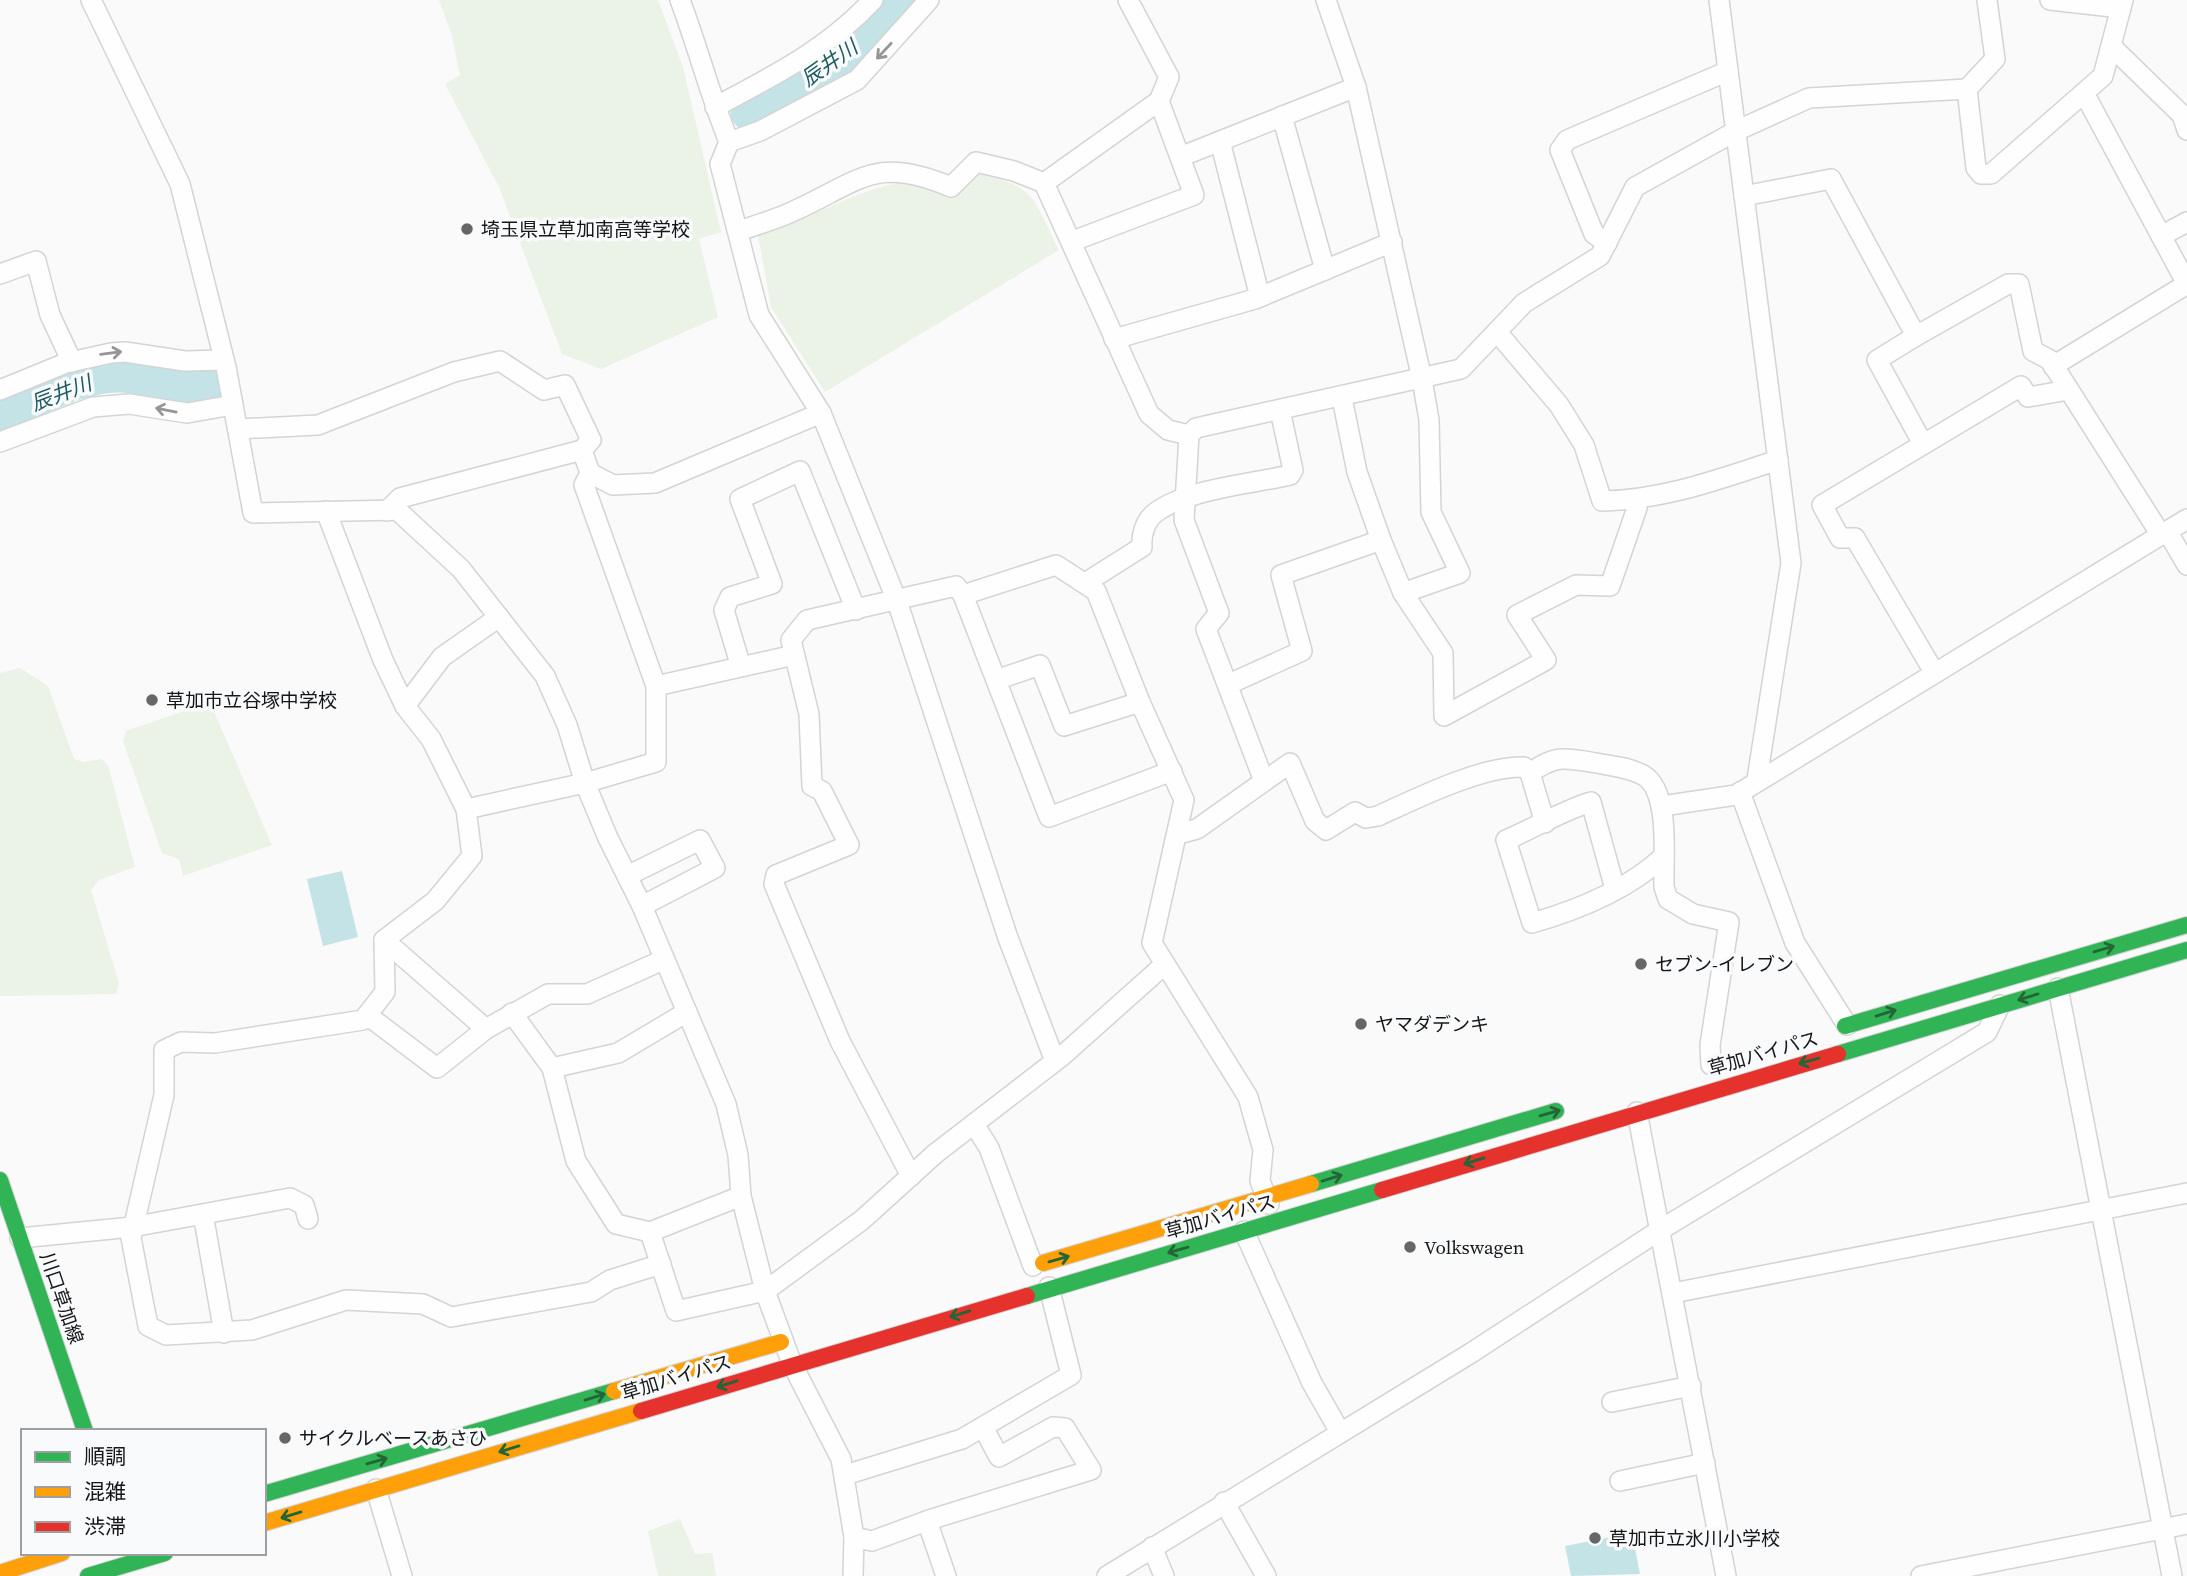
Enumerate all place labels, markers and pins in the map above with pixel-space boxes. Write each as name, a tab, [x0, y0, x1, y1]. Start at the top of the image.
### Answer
place label: 埼玉県立草加南高等学校	[481, 216, 690, 242]
marker: 埼玉県立草加南高等学校	[459, 221, 475, 237]
place label: 草加市立谷塚中学校	[166, 687, 337, 713]
marker: 草加市立谷塚中学校	[144, 692, 160, 708]
place label: セブン-イレブン	[1655, 951, 1794, 977]
marker: セブン-イレブン	[1633, 956, 1649, 972]
place label: ヤマダデンキ	[1375, 1011, 1489, 1037]
marker: ヤマダデンキ	[1353, 1016, 1369, 1032]
place label: Volkswagen	[1424, 1234, 1524, 1260]
marker: Volkswagen	[1402, 1239, 1418, 1255]
place label: サイクルベースあさひ	[299, 1425, 487, 1451]
marker: サイクルベースあさひ	[277, 1430, 293, 1446]
place label: 草加市立氷川小学校	[1609, 1525, 1780, 1551]
marker: 草加市立氷川小学校	[1587, 1530, 1603, 1546]

